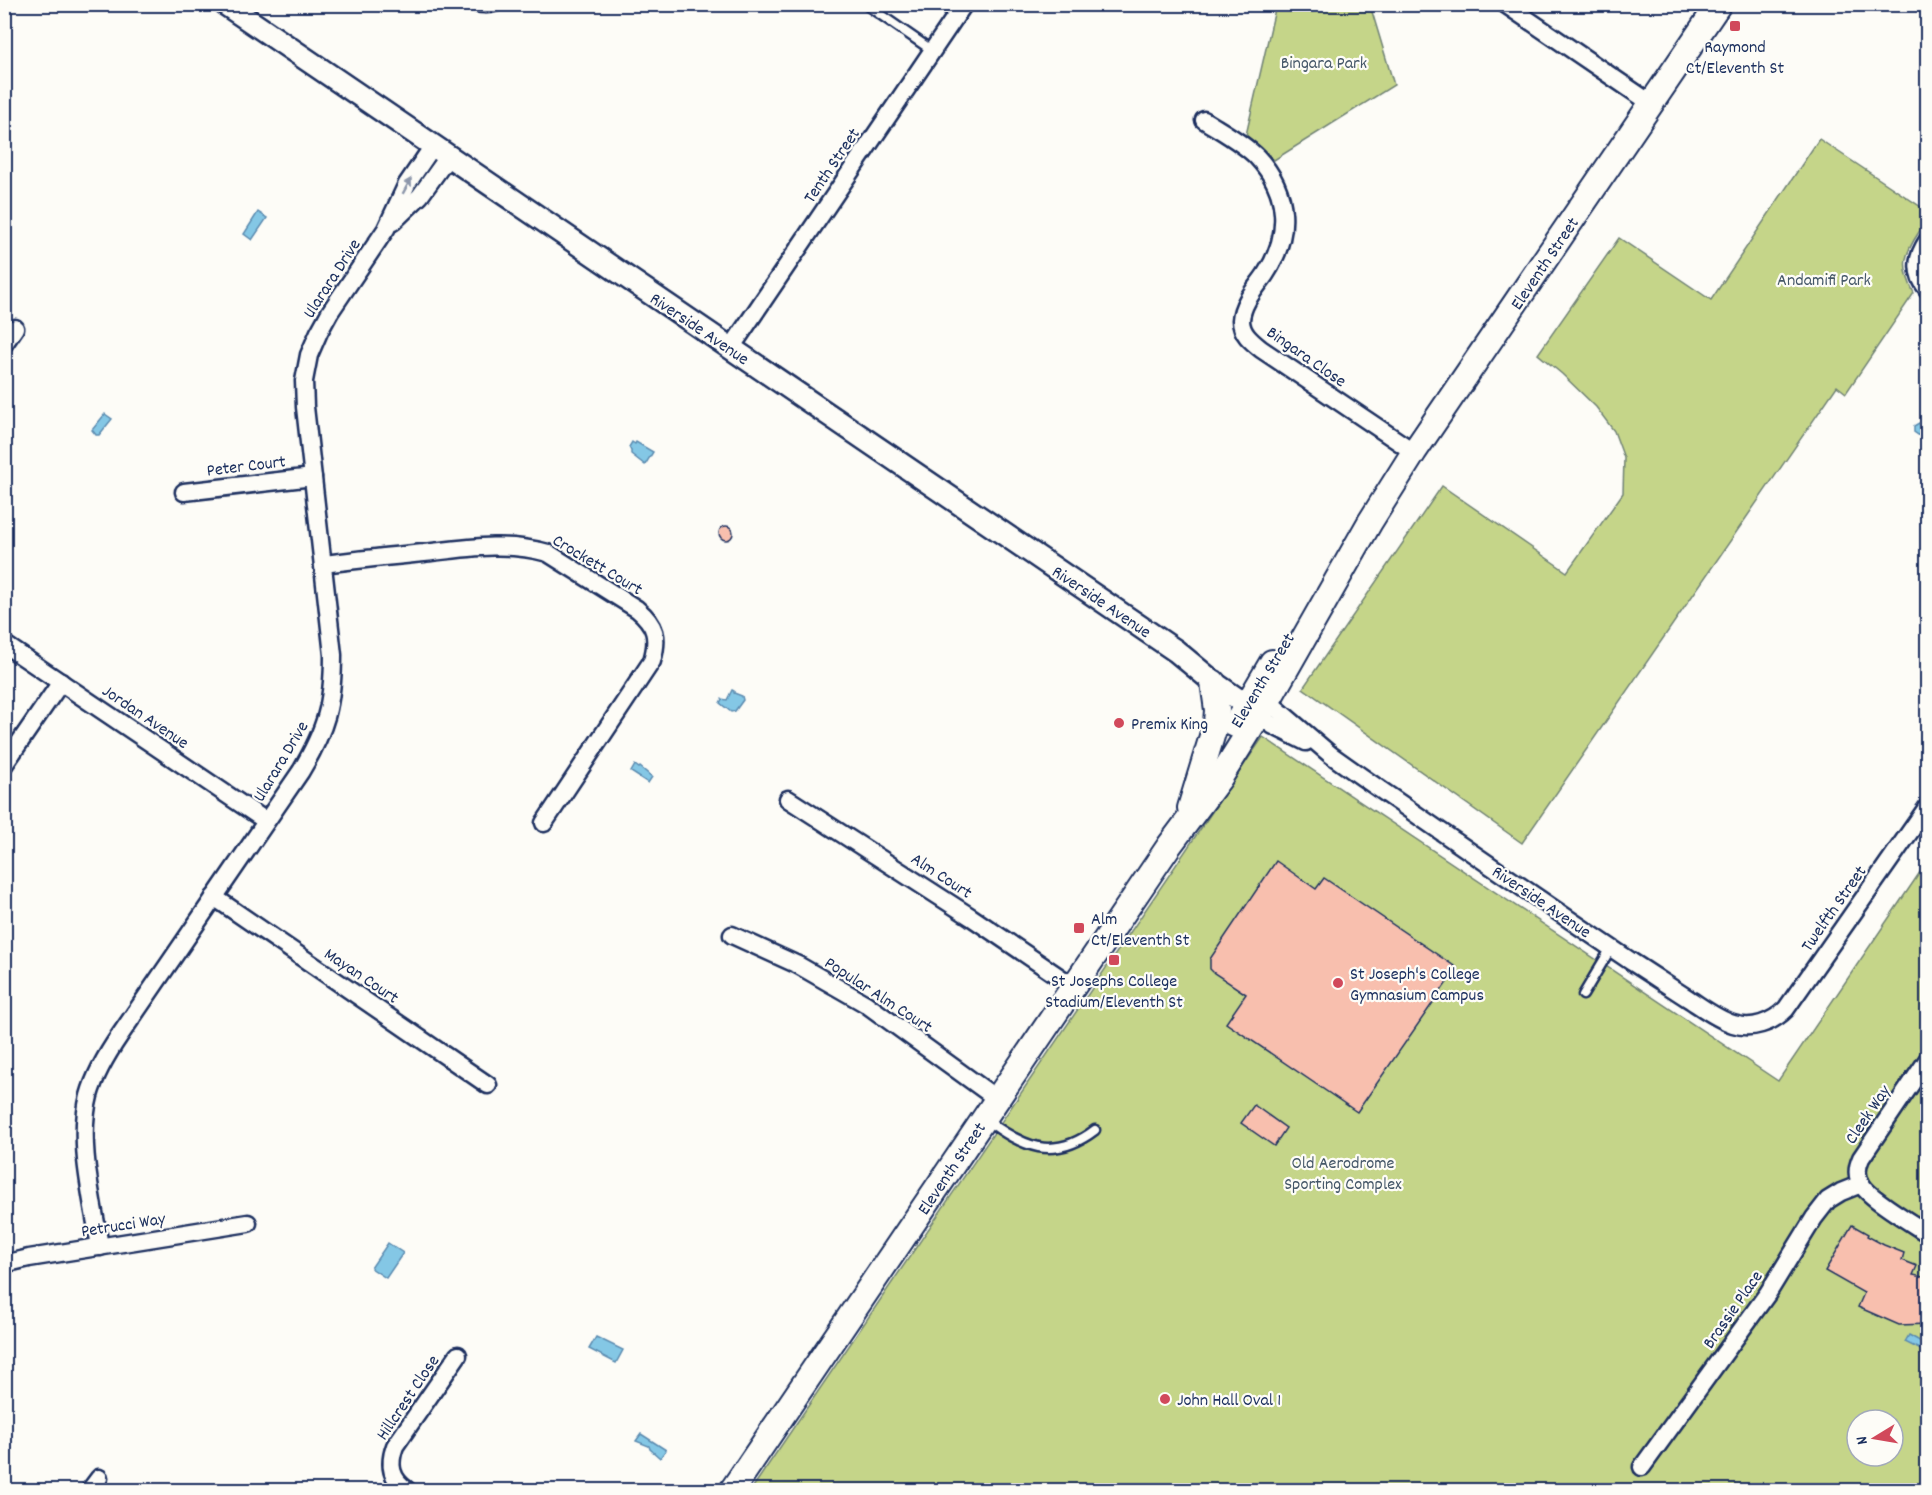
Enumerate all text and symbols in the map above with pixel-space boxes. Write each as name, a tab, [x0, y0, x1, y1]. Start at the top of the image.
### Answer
marker: Raymond Ct/Eleventh St	[1728, 19, 1742, 33]
place label: Raymond Ct/Eleventh St	[1686, 36, 1785, 82]
park label: Bingara Park	[1281, 52, 1367, 77]
street label: Tenth Street	[799, 123, 868, 209]
one-way arrow	[402, 177, 412, 194]
street label: Eleventh Street	[1506, 213, 1587, 316]
street label: Ularara Drive	[298, 235, 368, 324]
park label: Andamifi Park	[1777, 269, 1871, 294]
street label: Riverside Avenue	[644, 288, 753, 373]
street label: Bingara Close	[1261, 321, 1351, 395]
street label: Peter Court	[205, 450, 288, 485]
street label: Crockett Court	[547, 529, 647, 603]
street label: Riverside Avenue	[1046, 561, 1155, 646]
street label: Eleventh Street	[1226, 629, 1303, 734]
street label: Jordan Avenue	[96, 680, 193, 756]
place label: Premix King	[1131, 713, 1208, 738]
marker: Premix King	[1112, 716, 1126, 730]
street label: Ularara Drive	[248, 717, 316, 807]
street label: Alm Court	[905, 848, 976, 906]
street label: Riverside Avenue	[1486, 861, 1595, 946]
street label: Twelfth Street	[1796, 861, 1874, 958]
place label: Alm Ct/Eleventh St	[1091, 908, 1190, 954]
marker: Alm Ct/Eleventh St	[1072, 921, 1086, 935]
street label: Mayan Court	[318, 943, 403, 1011]
street label: Popular Alm Court	[819, 952, 937, 1041]
marker: St Josephs College Stadium/Eleventh St	[1107, 953, 1121, 967]
place label: St Joseph's College Gymnasium Campus	[1350, 963, 1484, 1009]
place label: St Josephs College Stadium/Eleventh St	[1045, 970, 1183, 1016]
marker: St Joseph's College Gymnasium Campus	[1331, 976, 1345, 990]
street label: Cleek Way	[1840, 1080, 1898, 1150]
street label: Eleventh Street	[913, 1118, 994, 1221]
park label: Old Aerodrome Sporting Complex	[1284, 1152, 1402, 1198]
street label: Petrucci Way	[79, 1207, 168, 1245]
street label: Brassie Place	[1698, 1266, 1770, 1355]
street label: Hillcrest Close	[371, 1351, 447, 1446]
place label: John Hall Oval 1	[1177, 1389, 1281, 1414]
marker: John Hall Oval 1	[1158, 1392, 1172, 1406]
north arrow	[1845, 1408, 1905, 1468]
text: N	[1851, 1434, 1875, 1446]

